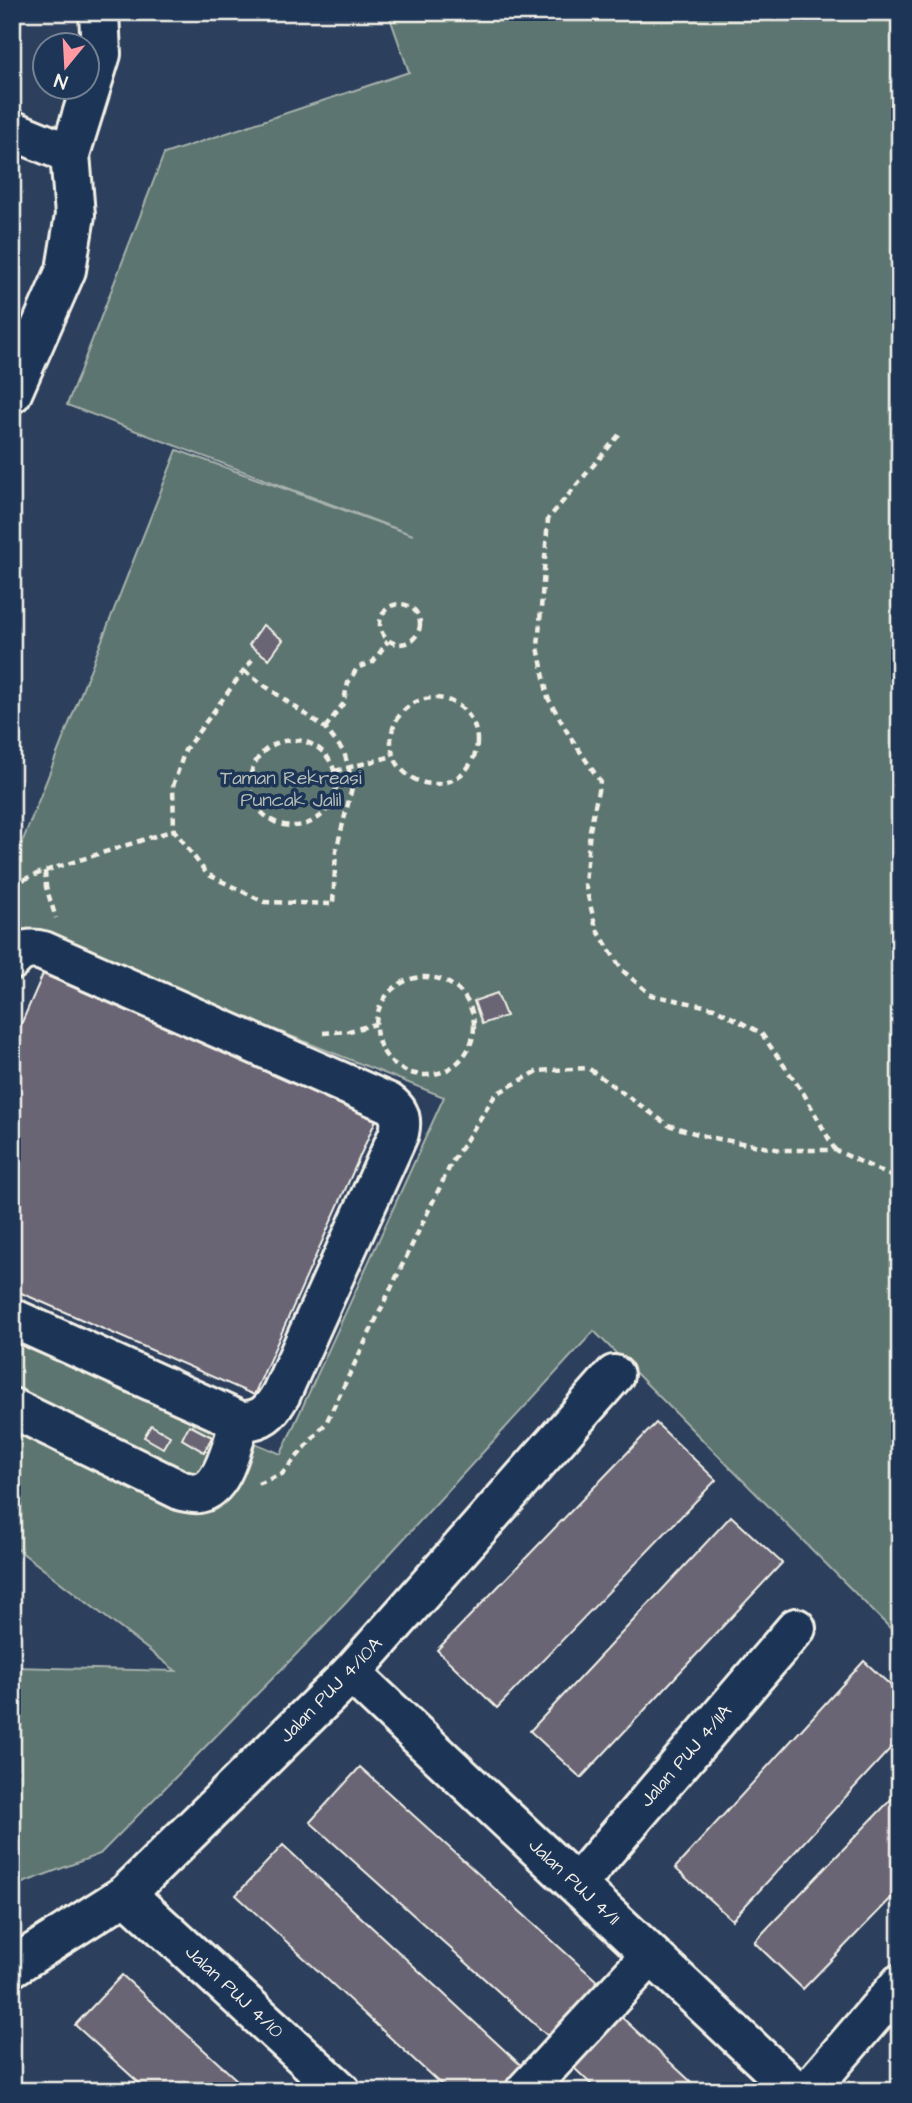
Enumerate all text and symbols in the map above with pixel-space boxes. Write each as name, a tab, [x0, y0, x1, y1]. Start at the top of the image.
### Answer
north arrow	[32, 32, 102, 102]
text: N	[51, 66, 71, 95]
park label: Taman Rekreasi Puncak Jalil	[220, 765, 362, 814]
street label: Jalan PUJ 4/10A	[273, 1631, 389, 1749]
street label: Jalan PUJ 4/11A	[634, 1699, 738, 1813]
street label: Jalan PUJ 4/11	[522, 1832, 626, 1932]
street label: Jalan PUJ 4/10	[179, 1939, 289, 2045]

